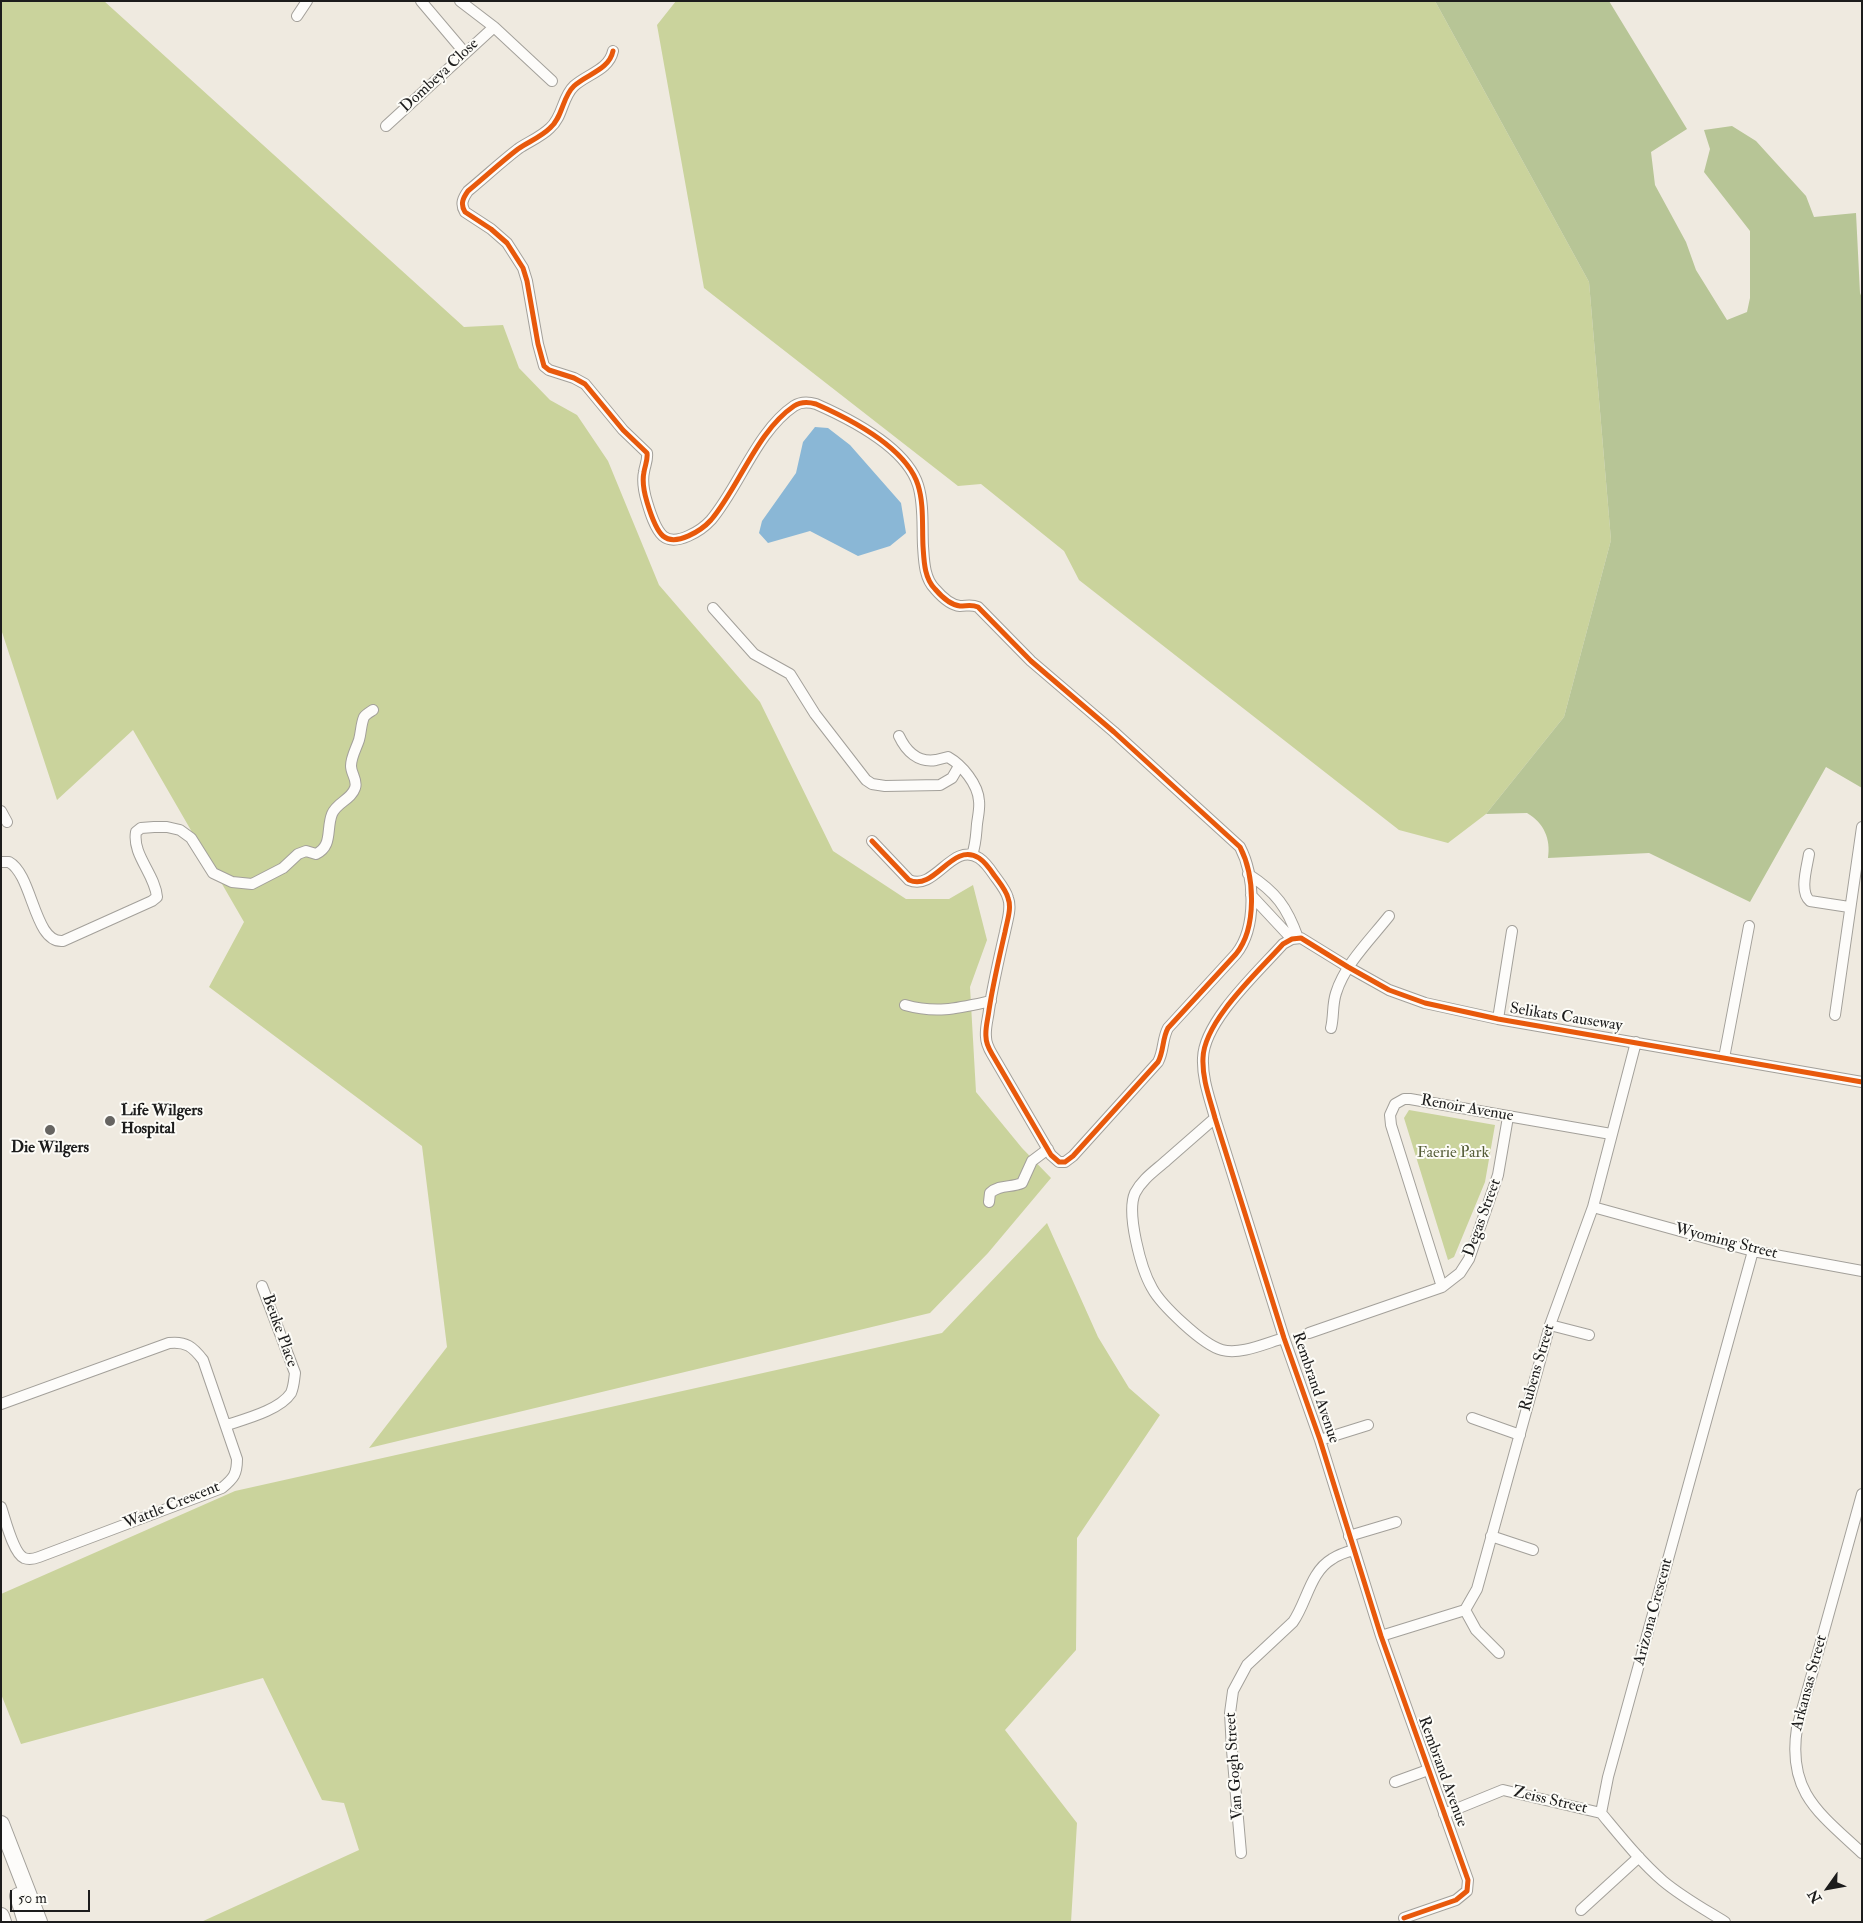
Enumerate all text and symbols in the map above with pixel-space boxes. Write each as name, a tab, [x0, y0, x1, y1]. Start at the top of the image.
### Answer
street label: Dombeya Close	[397, 35, 483, 117]
street label: Selikats Causeway	[1508, 1000, 1624, 1036]
street label: Renoir Avenue	[1419, 1091, 1515, 1127]
place label: Life Wilgers Hospital	[121, 1102, 203, 1140]
marker: Life Wilgers Hospital	[103, 1114, 117, 1128]
marker: Die Wilgers	[43, 1123, 57, 1137]
place label: Die Wilgers	[11, 1139, 89, 1159]
park label: Faerie Park	[1417, 1144, 1489, 1164]
street label: Degas Street	[1460, 1176, 1506, 1260]
street label: Wyoming Street	[1673, 1220, 1779, 1264]
street label: Beuke Place	[257, 1292, 301, 1370]
street label: Rubens Street	[1516, 1322, 1560, 1414]
street label: Rembrand Avenue	[1287, 1330, 1343, 1446]
street label: Wattle Crescent	[121, 1478, 223, 1534]
street label: Arizona Crescent	[1630, 1556, 1678, 1668]
street label: Arkansas Street	[1788, 1633, 1832, 1733]
street label: Van Gogh Street	[1222, 1712, 1248, 1820]
street label: Rembrand Avenue	[1413, 1714, 1471, 1830]
street label: Zeiss Street	[1511, 1783, 1589, 1819]
north arrow	[1803, 1863, 1853, 1913]
scale bar	[12, 1880, 92, 1912]
text: N	[1804, 1886, 1825, 1906]
text: 50 m	[18, 1889, 47, 1908]

